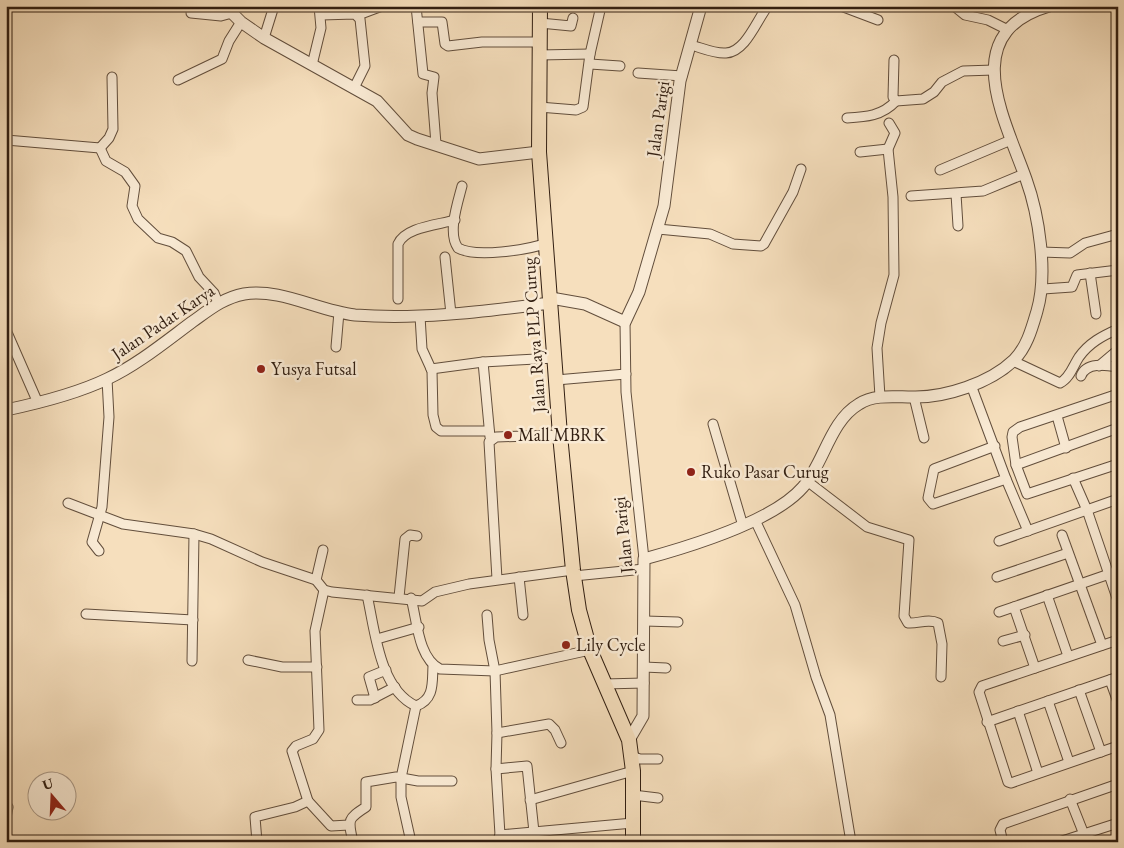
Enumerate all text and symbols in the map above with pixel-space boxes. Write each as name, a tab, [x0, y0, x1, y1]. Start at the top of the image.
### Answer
street label: Jalan Parigi	[640, 79, 674, 161]
street label: Jalan Raya PLP Curug	[517, 256, 551, 416]
street label: Jalan Padat Karya	[105, 278, 220, 366]
place label: Yusya Futsal	[271, 357, 357, 380]
marker: Yusya Futsal	[255, 363, 267, 375]
place label: Mall MBRK	[518, 423, 606, 446]
marker: Mall MBRK	[502, 429, 514, 441]
place label: Ruko Pasar Curug	[701, 460, 829, 483]
marker: Ruko Pasar Curug	[685, 466, 697, 478]
street label: Jalan Parigi	[607, 495, 638, 576]
place label: Lily Cycle	[576, 633, 646, 656]
marker: Lily Cycle	[560, 639, 572, 651]
north arrow	[28, 770, 78, 820]
text: U	[40, 773, 56, 794]

